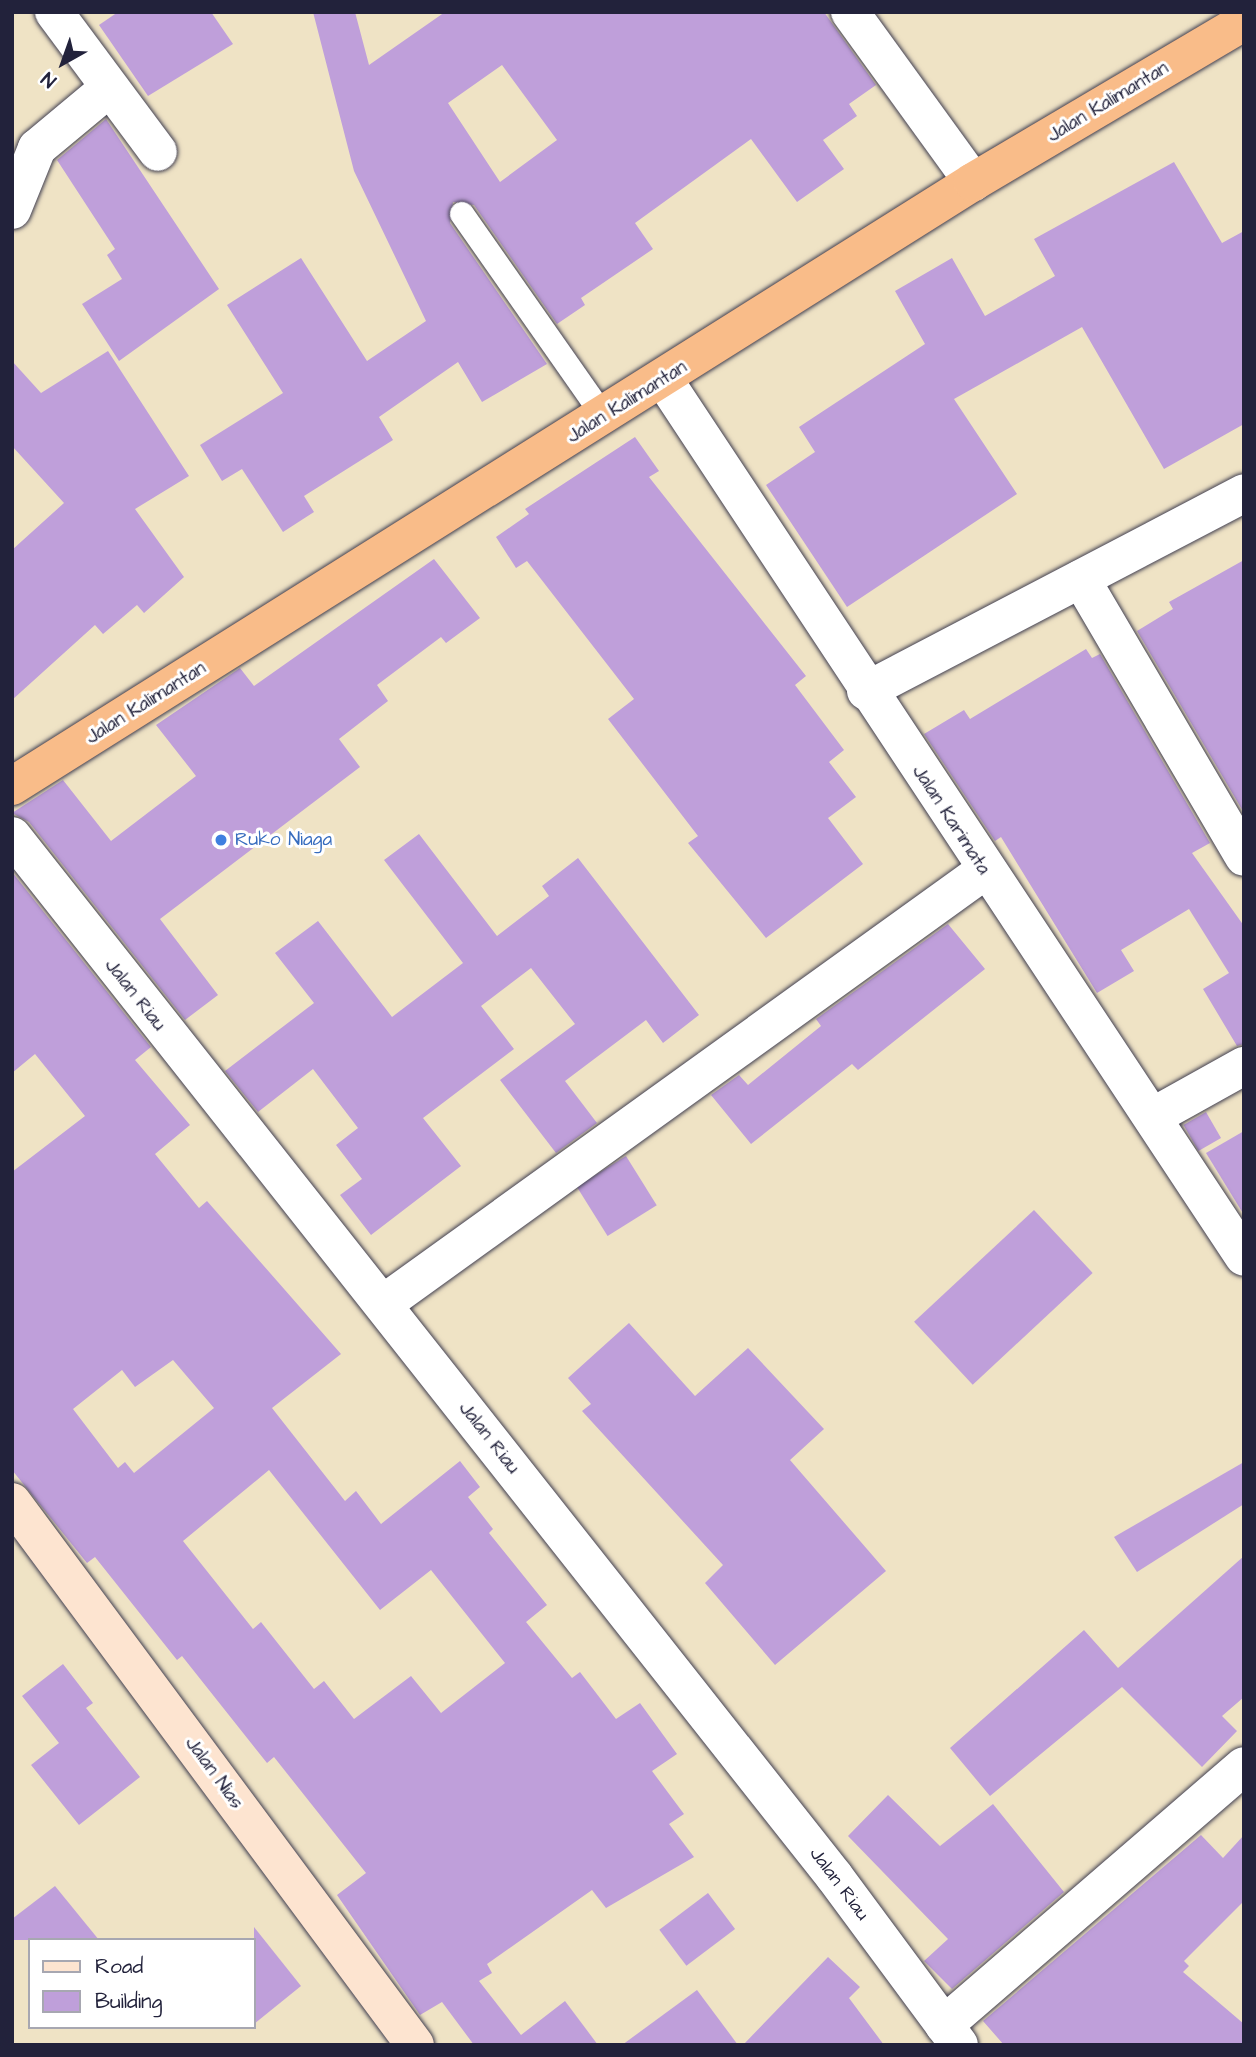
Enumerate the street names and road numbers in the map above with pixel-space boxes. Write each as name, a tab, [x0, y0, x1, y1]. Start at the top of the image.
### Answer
street label: Jalan Kalimantan	[1043, 57, 1173, 147]
street label: Jalan Kalimantan	[563, 356, 691, 448]
street label: Jalan Kalimantan	[82, 657, 210, 749]
street label: Jalan Karimata	[907, 761, 995, 879]
street label: Jalan Riau	[100, 954, 170, 1036]
street label: Jalan Riau	[454, 1397, 524, 1479]
street label: Jalan Nias	[180, 1733, 248, 1813]
street label: Jalan Riau	[804, 1843, 874, 1925]

